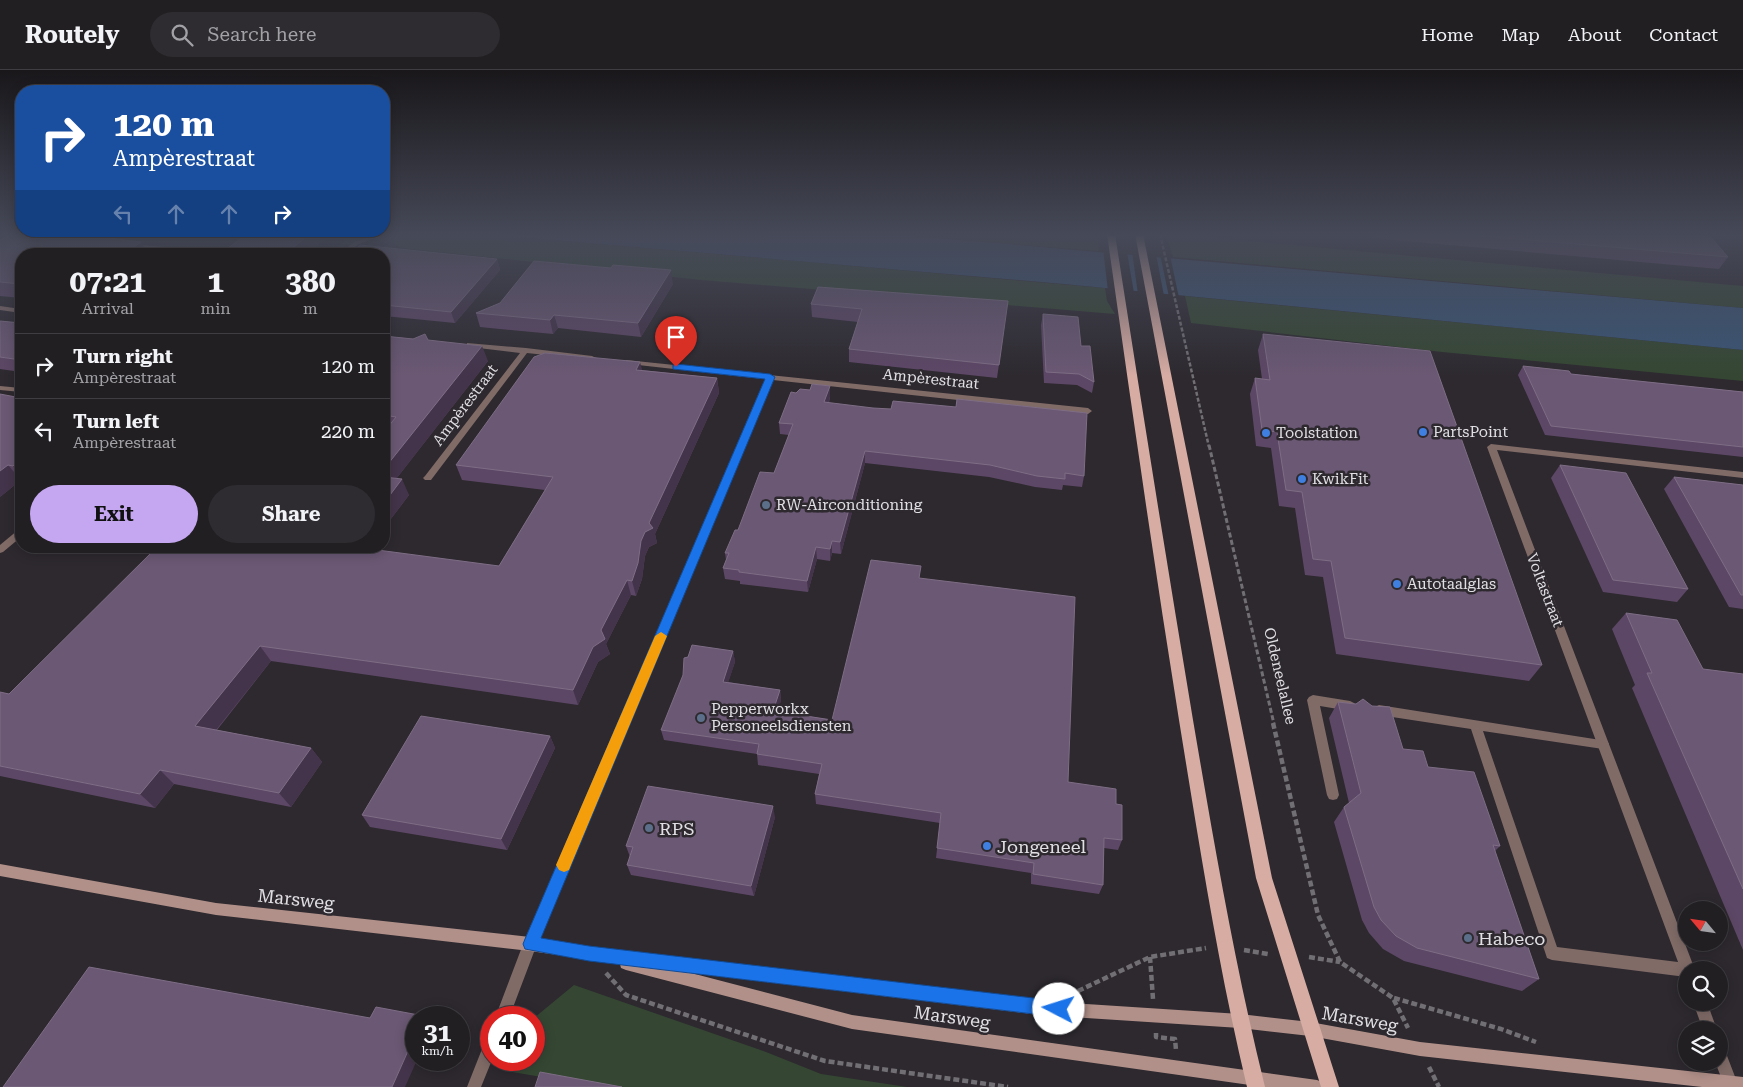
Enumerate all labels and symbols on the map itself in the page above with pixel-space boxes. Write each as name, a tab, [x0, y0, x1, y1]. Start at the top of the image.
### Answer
pin	[655, 316, 697, 367]
street label: Ampèrestraat	[429, 361, 502, 449]
street label: Ampèrestraat	[882, 365, 980, 393]
place label: PartsPoint	[1433, 423, 1508, 441]
place label: Toolstation	[1276, 424, 1358, 442]
marker: PartsPoint	[1417, 426, 1429, 438]
marker: Toolstation	[1260, 427, 1272, 439]
place label: KwikFit	[1312, 470, 1369, 488]
marker: KwikFit	[1296, 473, 1308, 485]
place label: RW-Airconditioning	[776, 496, 923, 514]
marker: RW-Airconditioning	[760, 499, 772, 511]
street label: Voltastraat	[1523, 551, 1567, 630]
place label: Autotaalglas	[1407, 575, 1496, 593]
marker: Autotaalglas	[1391, 578, 1403, 590]
street label: Oldeneelallee	[1260, 626, 1300, 726]
place label: Pepperworkx Personeelsdiensten	[711, 700, 852, 735]
marker: Pepperworkx Personeelsdiensten	[695, 712, 707, 724]
place label: RPS	[659, 818, 694, 839]
marker: RPS	[643, 822, 655, 834]
place label: Jongeneel	[997, 836, 1087, 857]
marker: Jongeneel	[981, 840, 993, 852]
street label: Marsweg	[257, 885, 336, 914]
north arrow	[1678, 901, 1728, 951]
place label: Habeco	[1478, 928, 1545, 949]
marker: Habeco	[1462, 932, 1474, 944]
position arrow	[1032, 982, 1084, 1034]
street label: Marsweg	[912, 1001, 992, 1033]
street label: Marsweg	[1320, 1002, 1401, 1036]
speed limit sign: 40	[480, 1006, 545, 1071]

